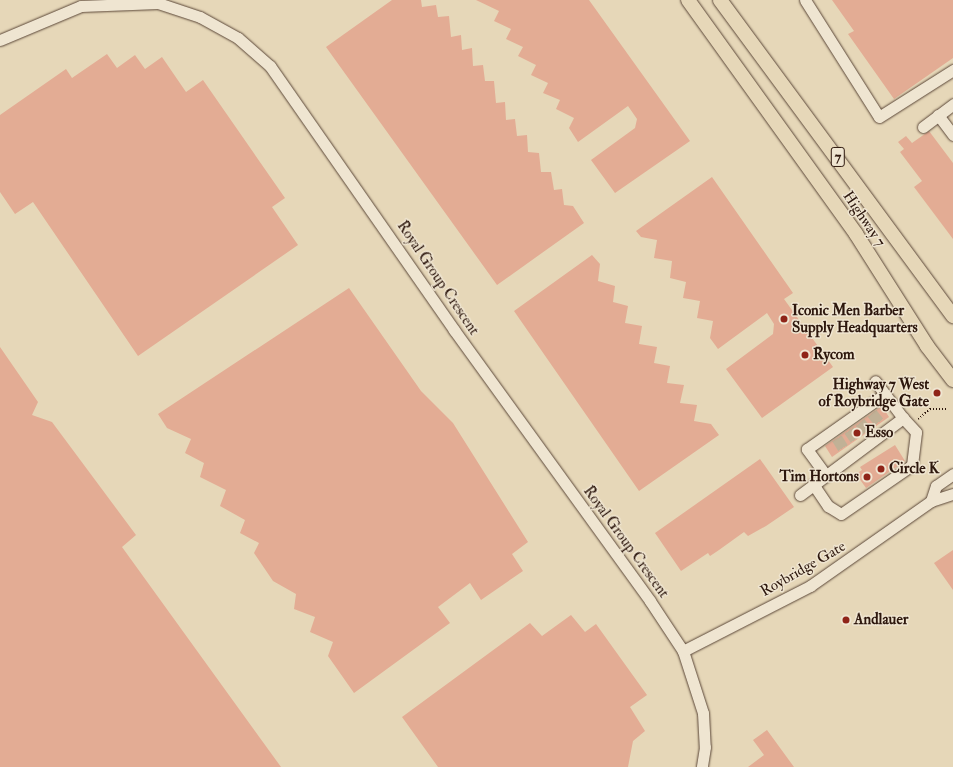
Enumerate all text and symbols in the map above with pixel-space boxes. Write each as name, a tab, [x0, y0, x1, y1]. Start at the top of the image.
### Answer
road number: 7	[830, 145, 846, 169]
street label: Highway 7	[839, 188, 889, 250]
street label: Royal Group Crescent	[393, 217, 483, 339]
place label: Iconic Men Barber Supply Headquarters	[792, 301, 918, 336]
marker: Iconic Men Barber Supply Headquarters	[779, 314, 789, 324]
place label: Rycom	[813, 346, 855, 364]
marker: Rycom	[800, 350, 810, 360]
place label: Highway 7 West of Roybridge Gate	[819, 375, 929, 410]
marker: Highway 7 West of Roybridge Gate	[932, 388, 942, 398]
place label: Esso	[865, 424, 893, 442]
marker: Esso	[852, 428, 862, 438]
place label: Circle K	[889, 460, 939, 478]
marker: Circle K	[876, 464, 886, 474]
place label: Tim Hortons	[779, 468, 859, 486]
marker: Tim Hortons	[862, 472, 872, 482]
street label: Royal Group Crescent	[579, 483, 673, 601]
street label: Roybridge Gate	[757, 537, 849, 601]
place label: Andlauer	[854, 611, 908, 629]
marker: Andlauer	[841, 615, 851, 625]

